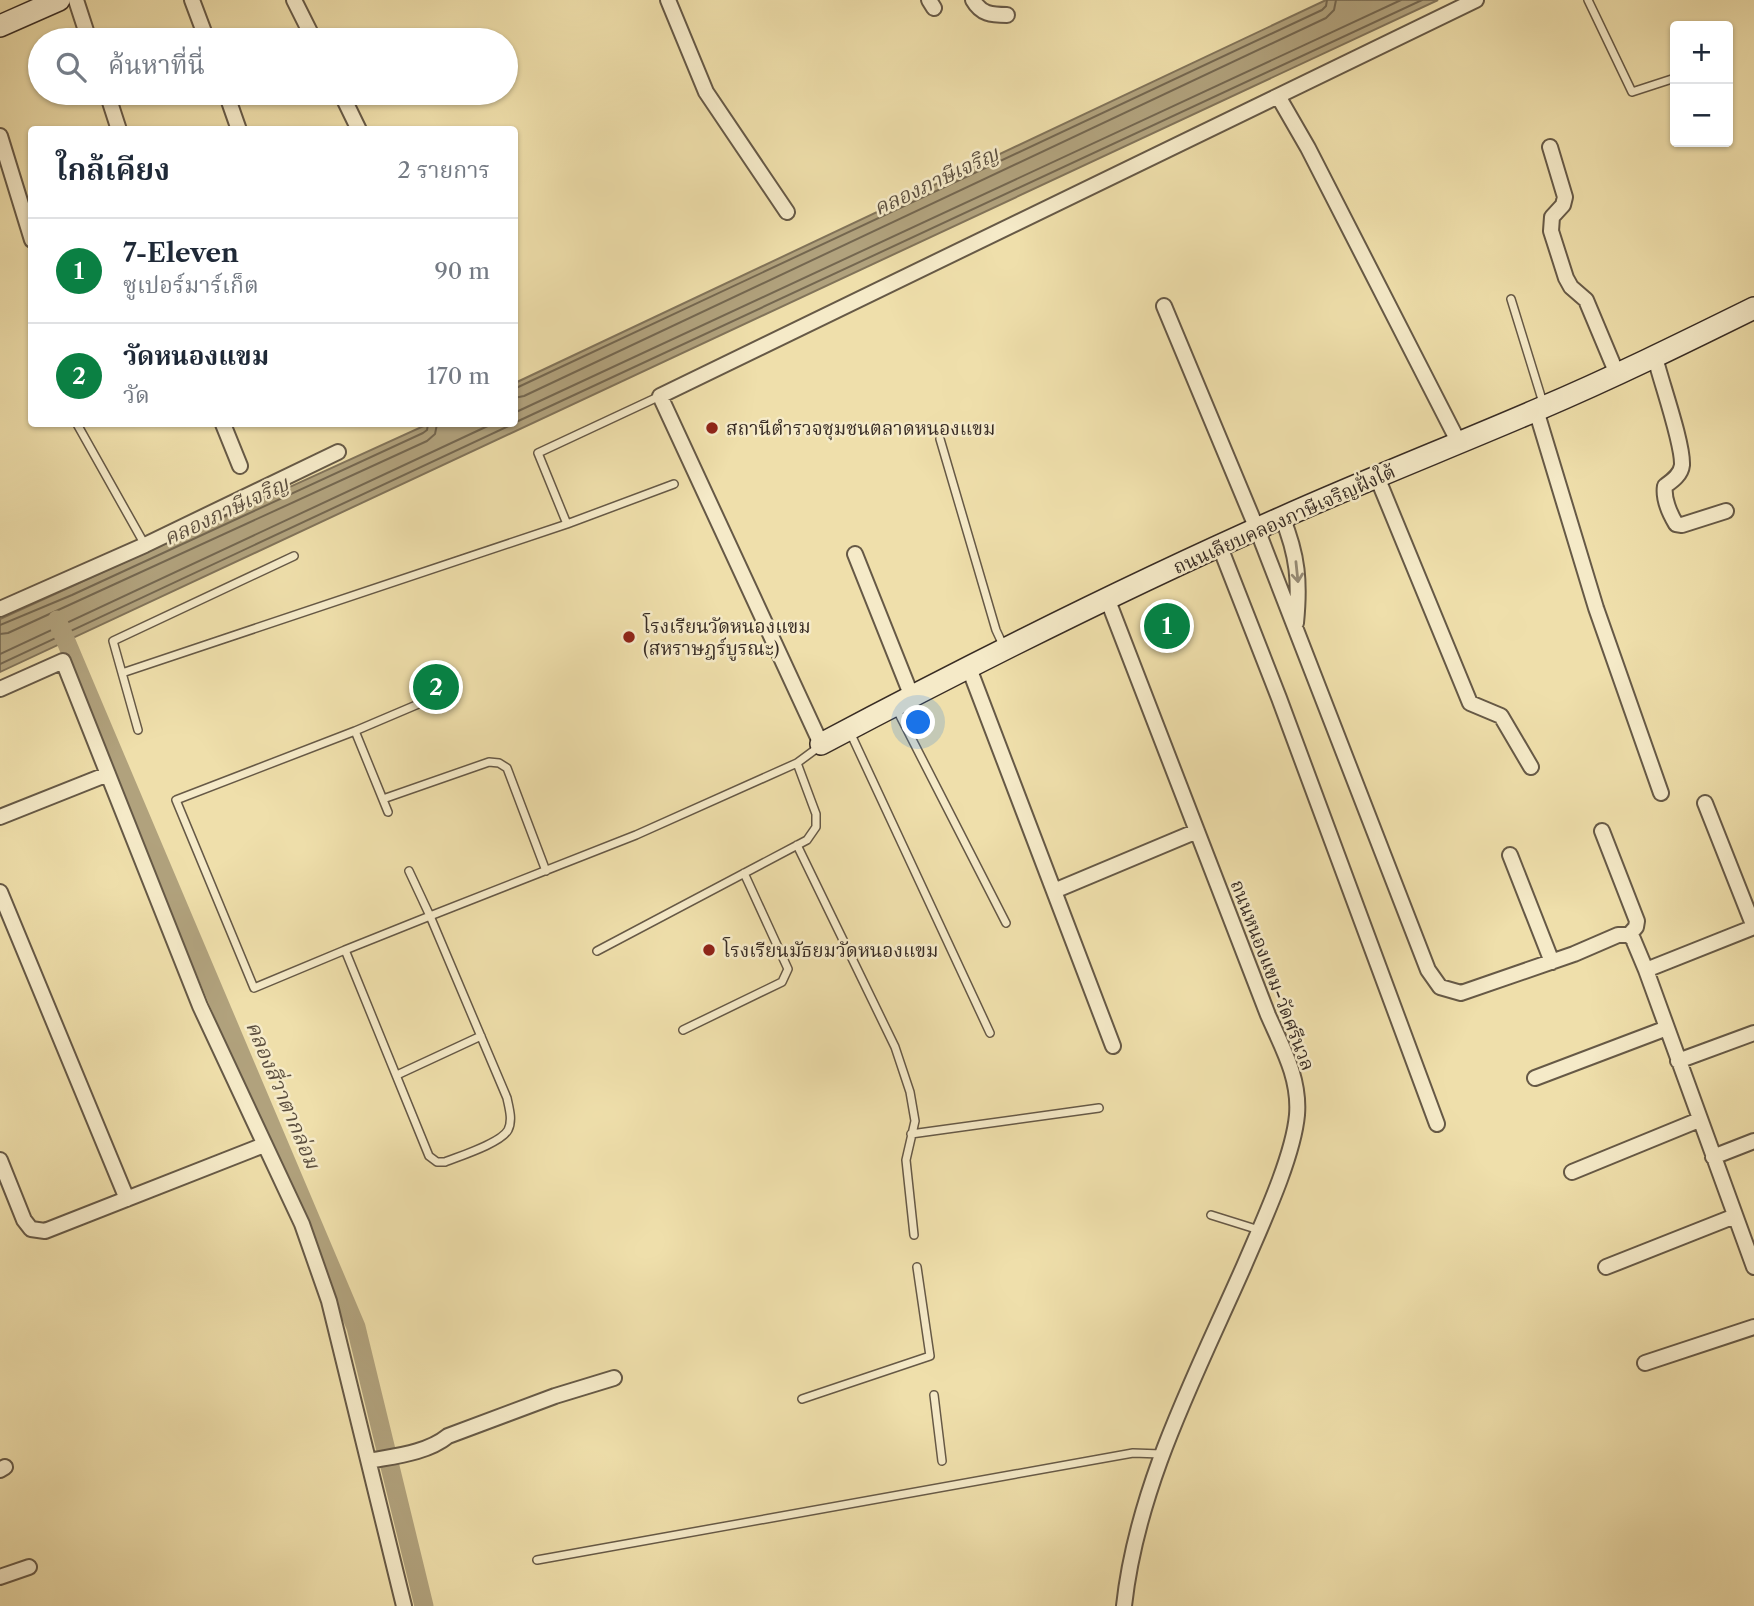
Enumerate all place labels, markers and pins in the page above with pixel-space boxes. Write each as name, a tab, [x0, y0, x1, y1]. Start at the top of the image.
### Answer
place label: สถานีตำรวจชุมชนตลาดหนองแขม	[726, 417, 995, 441]
marker: สถานีตำรวจชุมชนตลาดหนองแขม	[704, 420, 720, 436]
pin: 1	[1144, 600, 1190, 652]
place label: โรงเรียนวัดหนองแขม (สหราษฎร์บูรณะ)	[642, 612, 811, 661]
marker: โรงเรียนวัดหนองแขม (สหราษฎร์บูรณะ)	[621, 629, 637, 645]
pin: 2	[413, 661, 459, 713]
place label: โรงเรียนมัธยมวัดหนองแขม	[722, 936, 938, 962]
marker: โรงเรียนมัธยมวัดหนองแขม	[701, 942, 717, 958]

